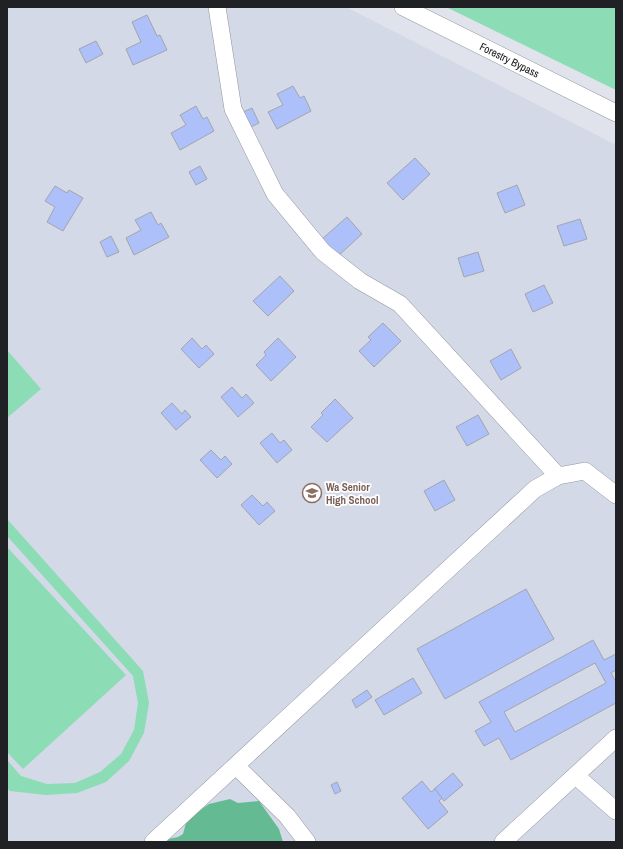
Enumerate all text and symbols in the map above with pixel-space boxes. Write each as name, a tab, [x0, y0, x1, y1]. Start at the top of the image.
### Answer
street label: Forestry Bypass	[477, 39, 542, 81]
place label: Wa Senior High School	[326, 480, 379, 507]
school or university icon: Wa Senior High School	[301, 482, 323, 504]

